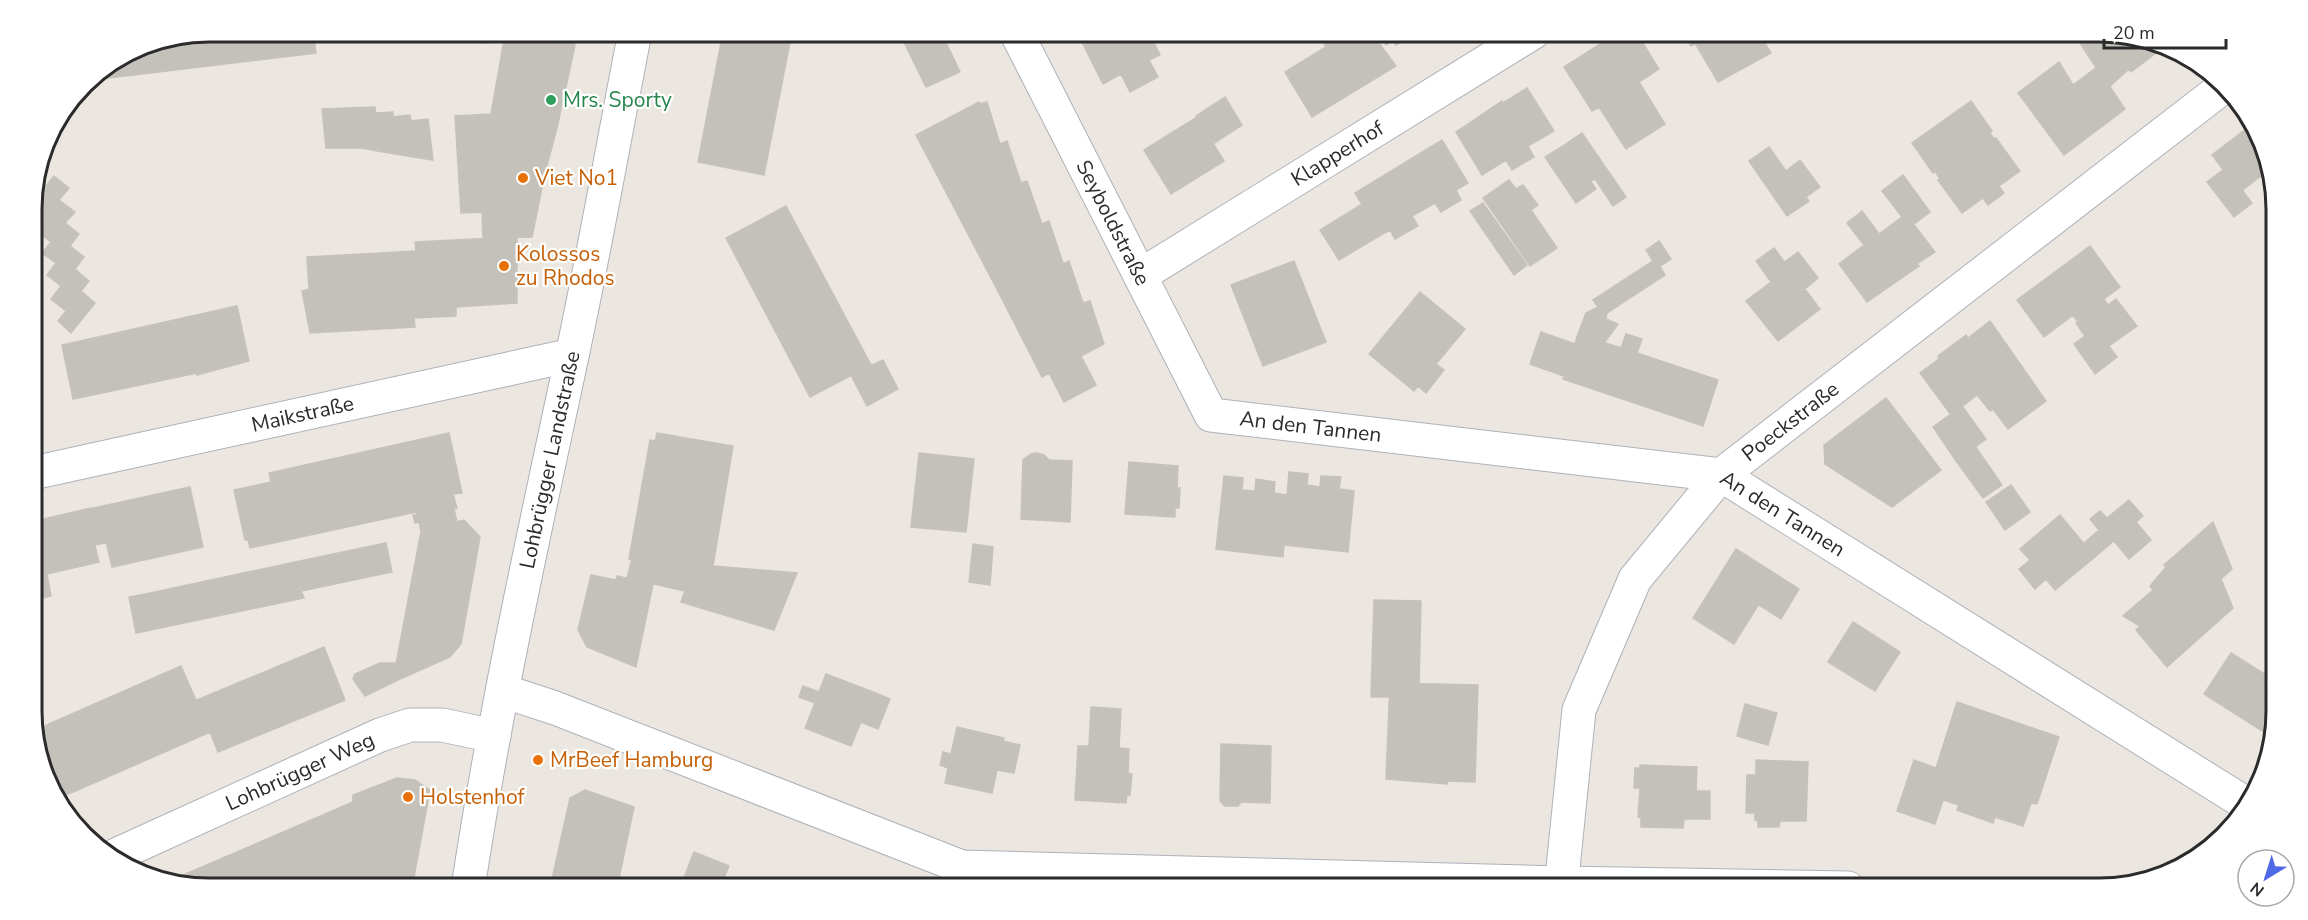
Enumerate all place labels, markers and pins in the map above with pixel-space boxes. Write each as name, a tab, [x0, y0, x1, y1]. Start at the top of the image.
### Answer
place label: Mrs. Sporty	[563, 86, 672, 114]
marker: Mrs. Sporty	[544, 93, 558, 107]
place label: Viet No1	[534, 164, 618, 192]
marker: Viet No1	[516, 171, 530, 185]
place label: Kolossos zu Rhodos	[516, 240, 615, 292]
marker: Kolossos zu Rhodos	[497, 259, 511, 273]
place label: MrBeef Hamburg	[550, 746, 713, 774]
marker: MrBeef Hamburg	[531, 753, 545, 767]
place label: Holstenhof	[420, 783, 526, 811]
marker: Holstenhof	[401, 790, 415, 804]

